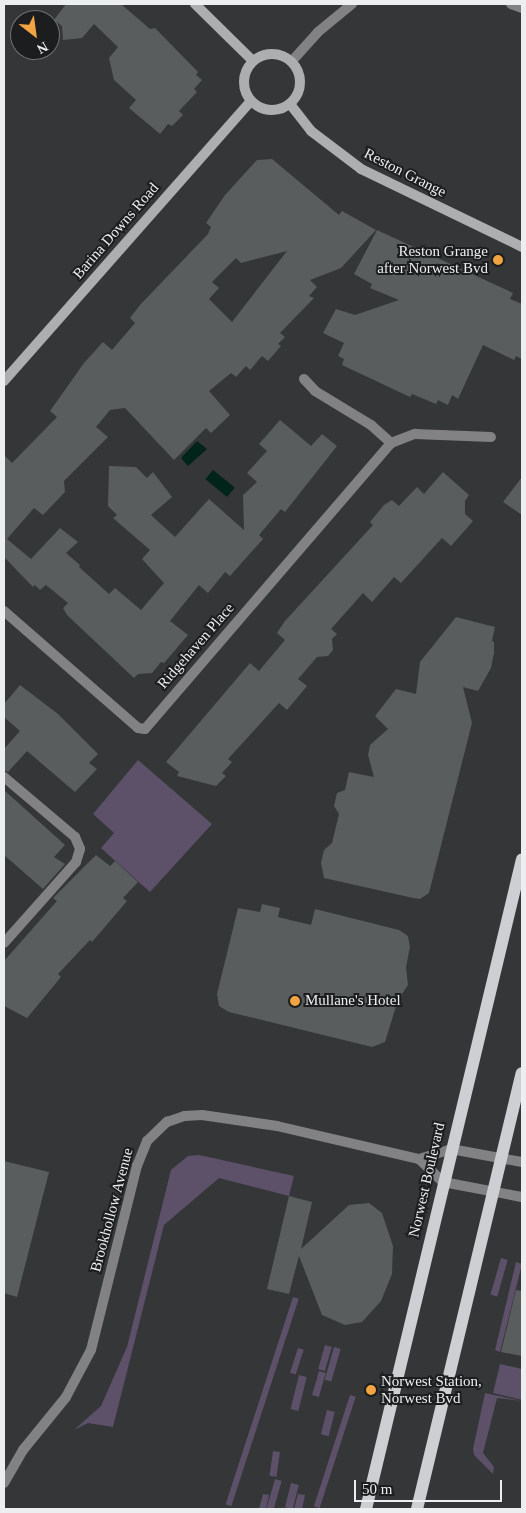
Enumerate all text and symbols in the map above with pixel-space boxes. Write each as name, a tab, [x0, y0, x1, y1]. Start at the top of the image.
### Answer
north arrow	[10, 10, 60, 60]
text: N	[34, 39, 50, 57]
street label: Reston Grange	[361, 145, 449, 201]
street label: Barina Downs Road	[69, 179, 163, 283]
place label: Reston Grange after Norwest Bvd	[377, 242, 488, 277]
marker: Reston Grange after Norwest Bvd	[492, 254, 504, 266]
street label: Ridgehaven Place	[154, 599, 238, 693]
place label: Mullane's Hotel	[305, 992, 401, 1010]
marker: Mullane's Hotel	[289, 995, 301, 1007]
street label: Norwest Boulevard	[405, 1121, 449, 1239]
street label: Brookhollow Avenue	[87, 1146, 137, 1274]
place label: Norwest Station, Norwest Bvd	[381, 1372, 482, 1407]
marker: Norwest Station, Norwest Bvd	[365, 1384, 377, 1396]
scale bar	[356, 1470, 504, 1502]
text: 50 m	[362, 1481, 392, 1497]

